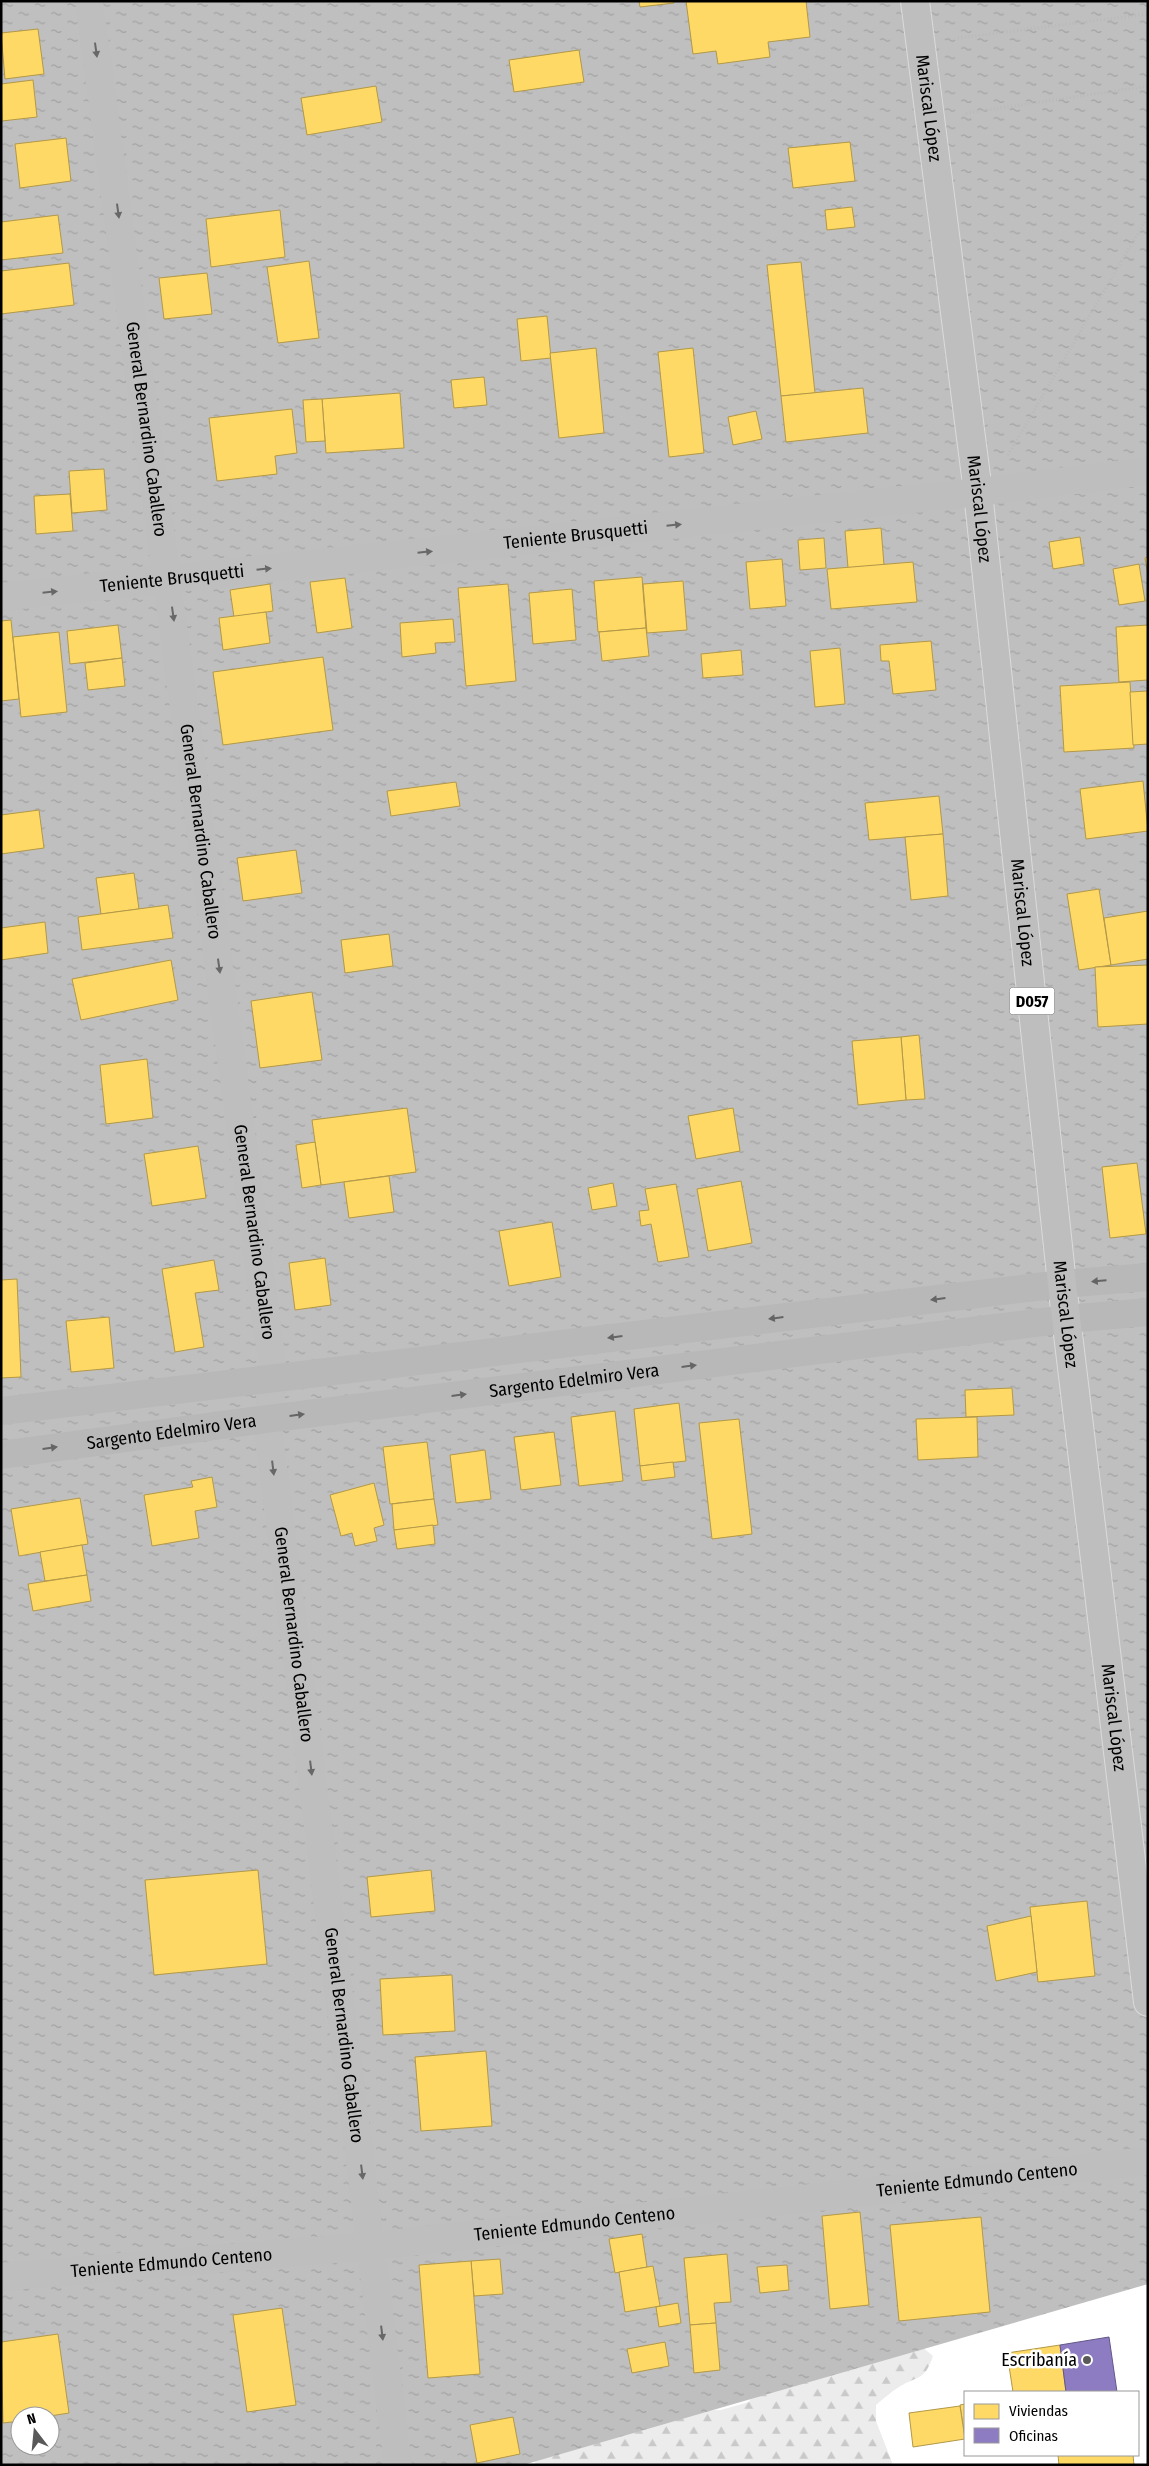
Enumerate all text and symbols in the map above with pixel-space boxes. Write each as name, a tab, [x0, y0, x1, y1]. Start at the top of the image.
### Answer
one-way arrow	[92, 42, 100, 58]
street label: Mariscal López	[911, 53, 947, 163]
one-way arrow	[114, 203, 122, 219]
street label: General Bernardino Caballero	[121, 320, 172, 538]
street label: Mariscal López	[962, 454, 996, 564]
street label: Teniente Brusquetti	[502, 517, 649, 554]
one-way arrow	[666, 521, 682, 529]
one-way arrow	[417, 548, 433, 556]
street label: Teniente Brusquetti	[99, 560, 245, 597]
one-way arrow	[256, 565, 272, 573]
one-way arrow	[42, 588, 58, 596]
one-way arrow	[169, 607, 177, 623]
street label: General Bernardino Caballero	[175, 723, 226, 941]
street label: Mariscal López	[1006, 858, 1039, 967]
one-way arrow	[216, 959, 224, 975]
road number: D057	[1010, 988, 1054, 1014]
street label: General Bernardino Caballero	[229, 1123, 280, 1341]
street label: Mariscal López	[1049, 1260, 1083, 1369]
one-way arrow	[1091, 1277, 1107, 1285]
one-way arrow	[929, 1295, 945, 1303]
one-way arrow	[768, 1314, 784, 1322]
one-way arrow	[607, 1333, 623, 1341]
street label: Sargento Edelmiro Vera	[488, 1359, 661, 1402]
one-way arrow	[682, 1362, 698, 1370]
one-way arrow	[451, 1391, 467, 1399]
street label: Sargento Edelmiro Vera	[85, 1410, 258, 1454]
one-way arrow	[290, 1411, 306, 1419]
one-way arrow	[42, 1444, 58, 1452]
one-way arrow	[269, 1460, 277, 1476]
street label: General Bernardino Caballero	[270, 1525, 318, 1743]
street label: Mariscal López	[1097, 1663, 1131, 1772]
one-way arrow	[307, 1760, 315, 1776]
street label: General Bernardino Caballero	[320, 1926, 369, 2144]
street label: Teniente Edmundo Centeno	[875, 2158, 1079, 2202]
one-way arrow	[358, 2164, 366, 2180]
street label: Teniente Edmundo Centeno	[473, 2202, 676, 2246]
street label: Teniente Edmundo Centeno	[70, 2243, 273, 2282]
one-way arrow	[378, 2326, 386, 2342]
place label: Escribanía	[1001, 2349, 1077, 2371]
marker: Escribanía	[1081, 2354, 1093, 2366]
legend	[964, 2391, 1139, 2456]
text: Viviendas	[1009, 2402, 1068, 2420]
north arrow	[10, 2406, 60, 2456]
text: N	[25, 2410, 38, 2428]
text: Oficinas	[1009, 2427, 1058, 2445]

